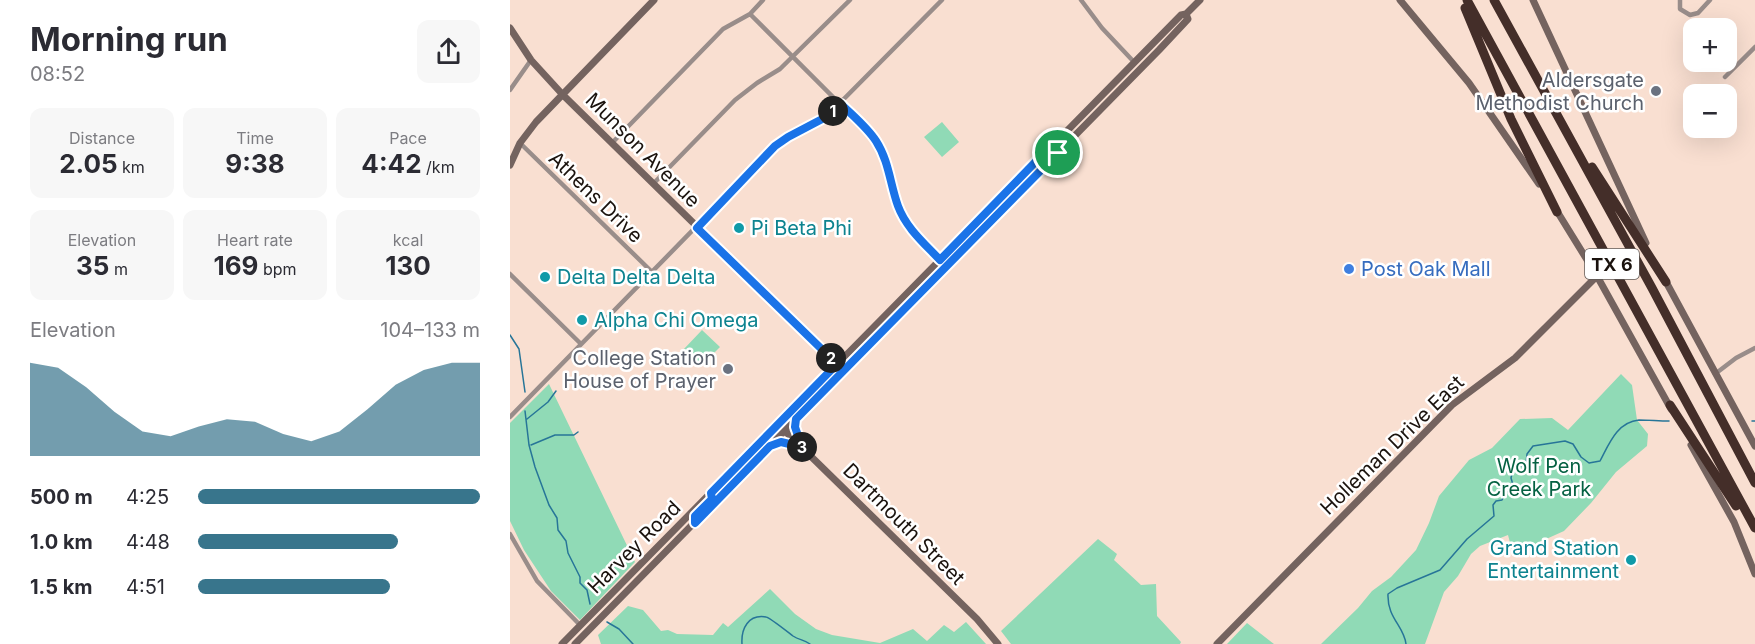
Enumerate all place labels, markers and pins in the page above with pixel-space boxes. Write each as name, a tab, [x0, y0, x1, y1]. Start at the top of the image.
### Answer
place label: Aldersgate Methodist Church	[1475, 68, 1644, 115]
marker: Aldersgate Methodist Church	[1649, 84, 1663, 98]
pin: 1	[818, 96, 848, 126]
pin	[1032, 127, 1083, 178]
place label: Pi Beta Phi	[751, 216, 852, 240]
marker: Pi Beta Phi	[732, 221, 746, 235]
place label: Post Oak Mall	[1361, 257, 1491, 281]
marker: Post Oak Mall	[1342, 262, 1356, 276]
place label: Delta Delta Delta	[557, 265, 716, 289]
marker: Delta Delta Delta	[538, 270, 552, 284]
place label: Alpha Chi Omega	[594, 308, 758, 332]
marker: Alpha Chi Omega	[575, 313, 589, 327]
pin: 2	[816, 343, 846, 373]
place label: College Station House of Prayer	[563, 346, 716, 393]
marker: College Station House of Prayer	[721, 362, 735, 376]
pin: 3	[787, 432, 817, 462]
place label: Grand Station Entertainment	[1487, 536, 1619, 583]
marker: Grand Station Entertainment	[1624, 553, 1638, 567]

